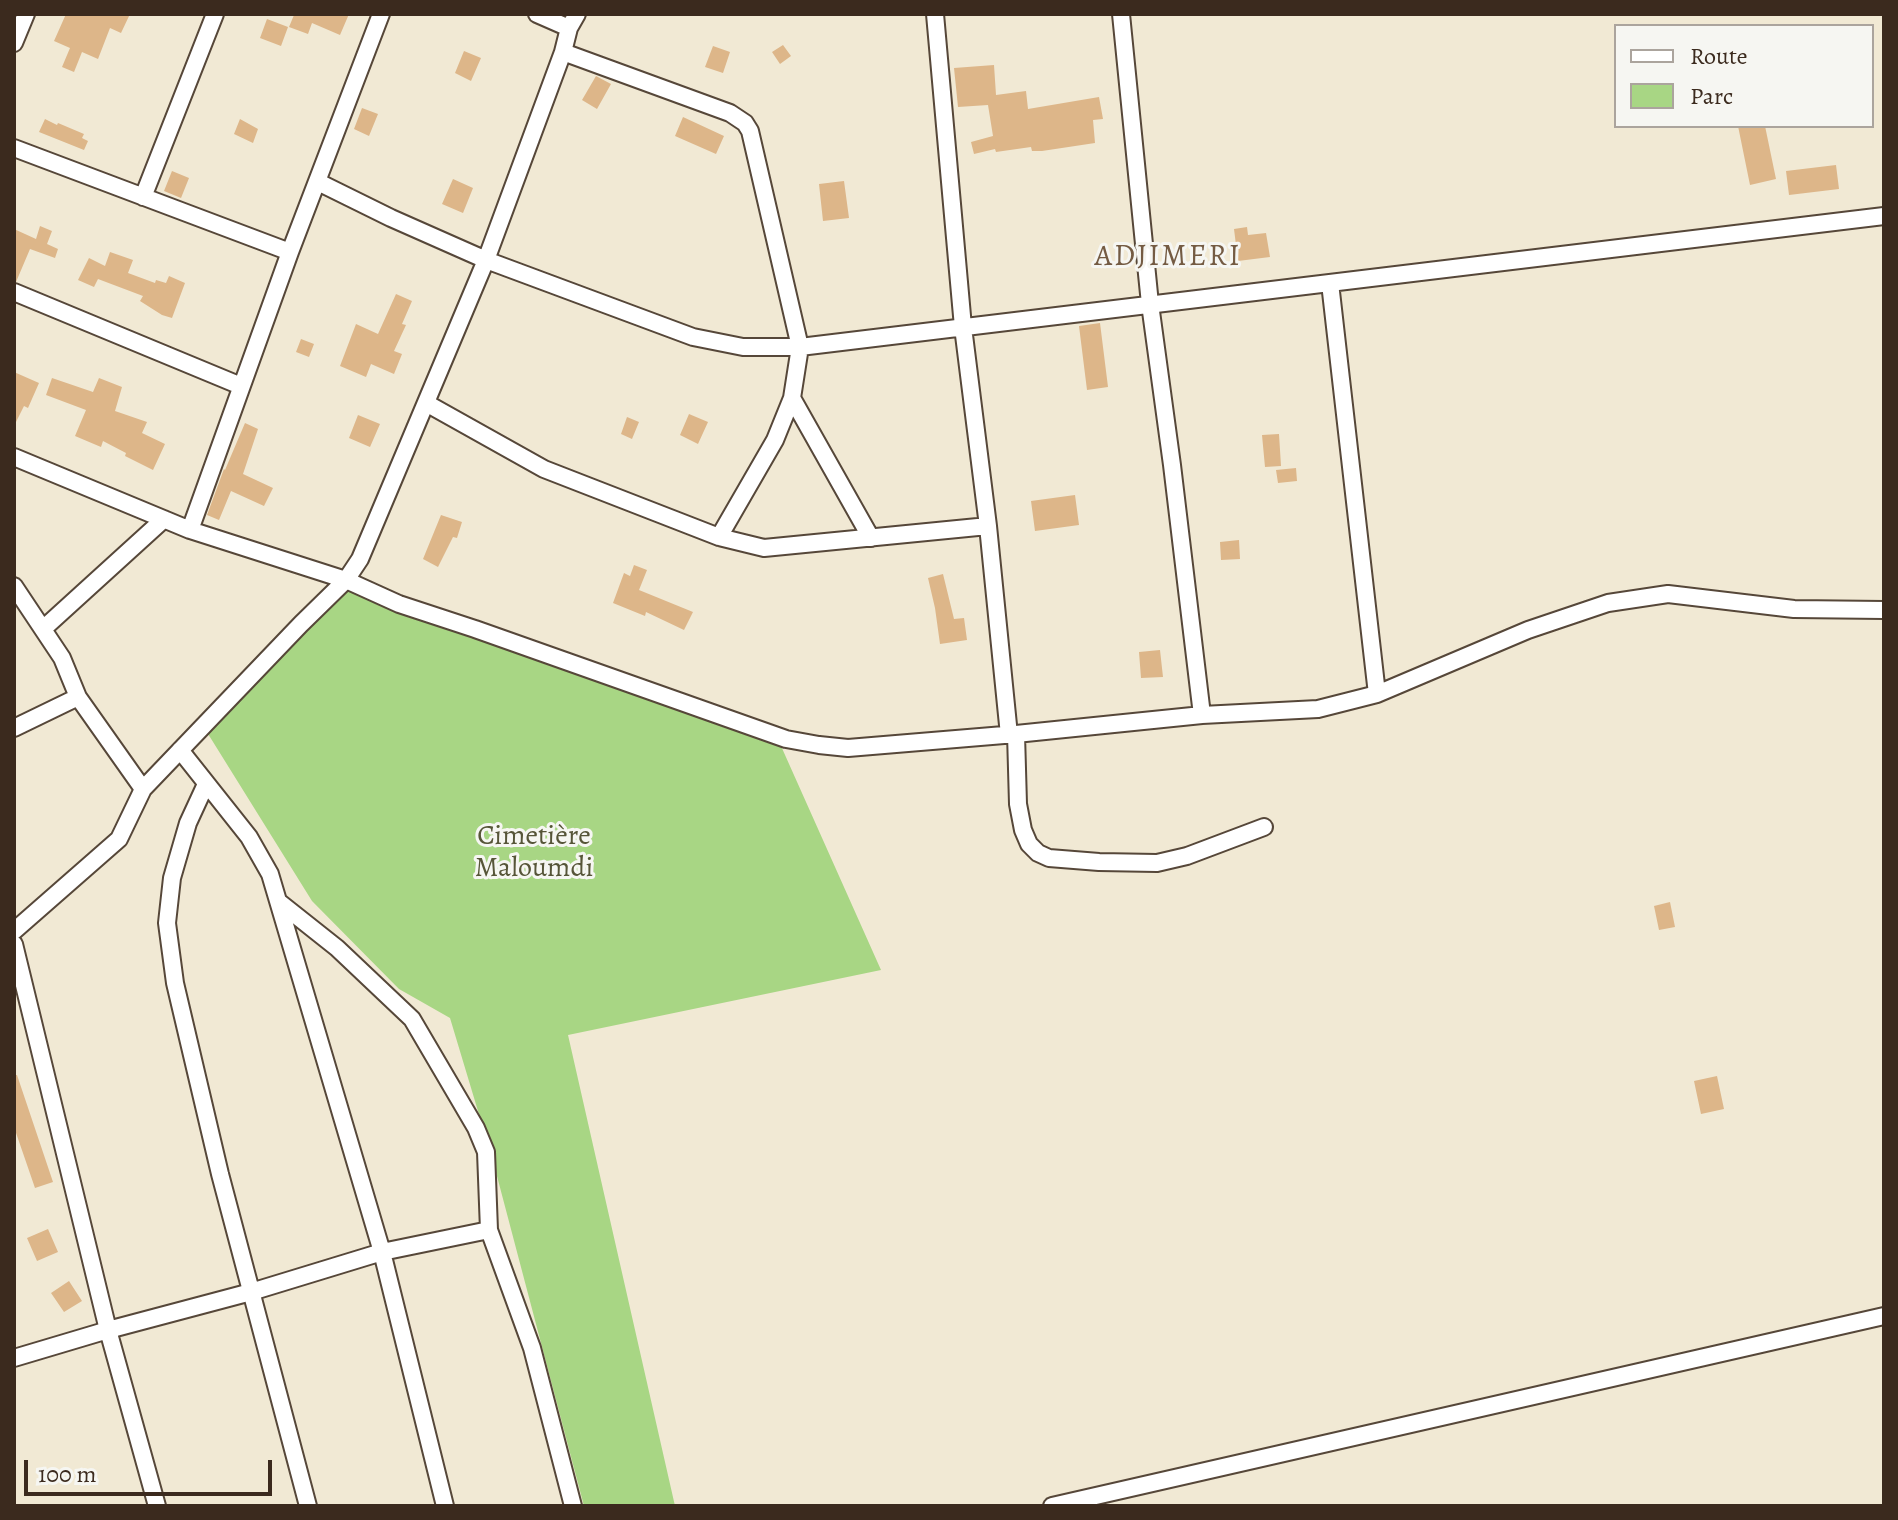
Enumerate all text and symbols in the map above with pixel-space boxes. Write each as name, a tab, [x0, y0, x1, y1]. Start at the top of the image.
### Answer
legend	[1614, 24, 1874, 128]
text: Route	[1690, 40, 1748, 72]
text: Parc	[1690, 80, 1733, 112]
district label: ADJIMERI	[1094, 240, 1242, 276]
park label: Cimetière Maloumdi	[475, 820, 593, 886]
scale bar	[28, 1444, 276, 1494]
text: 100 m	[38, 1458, 97, 1490]

